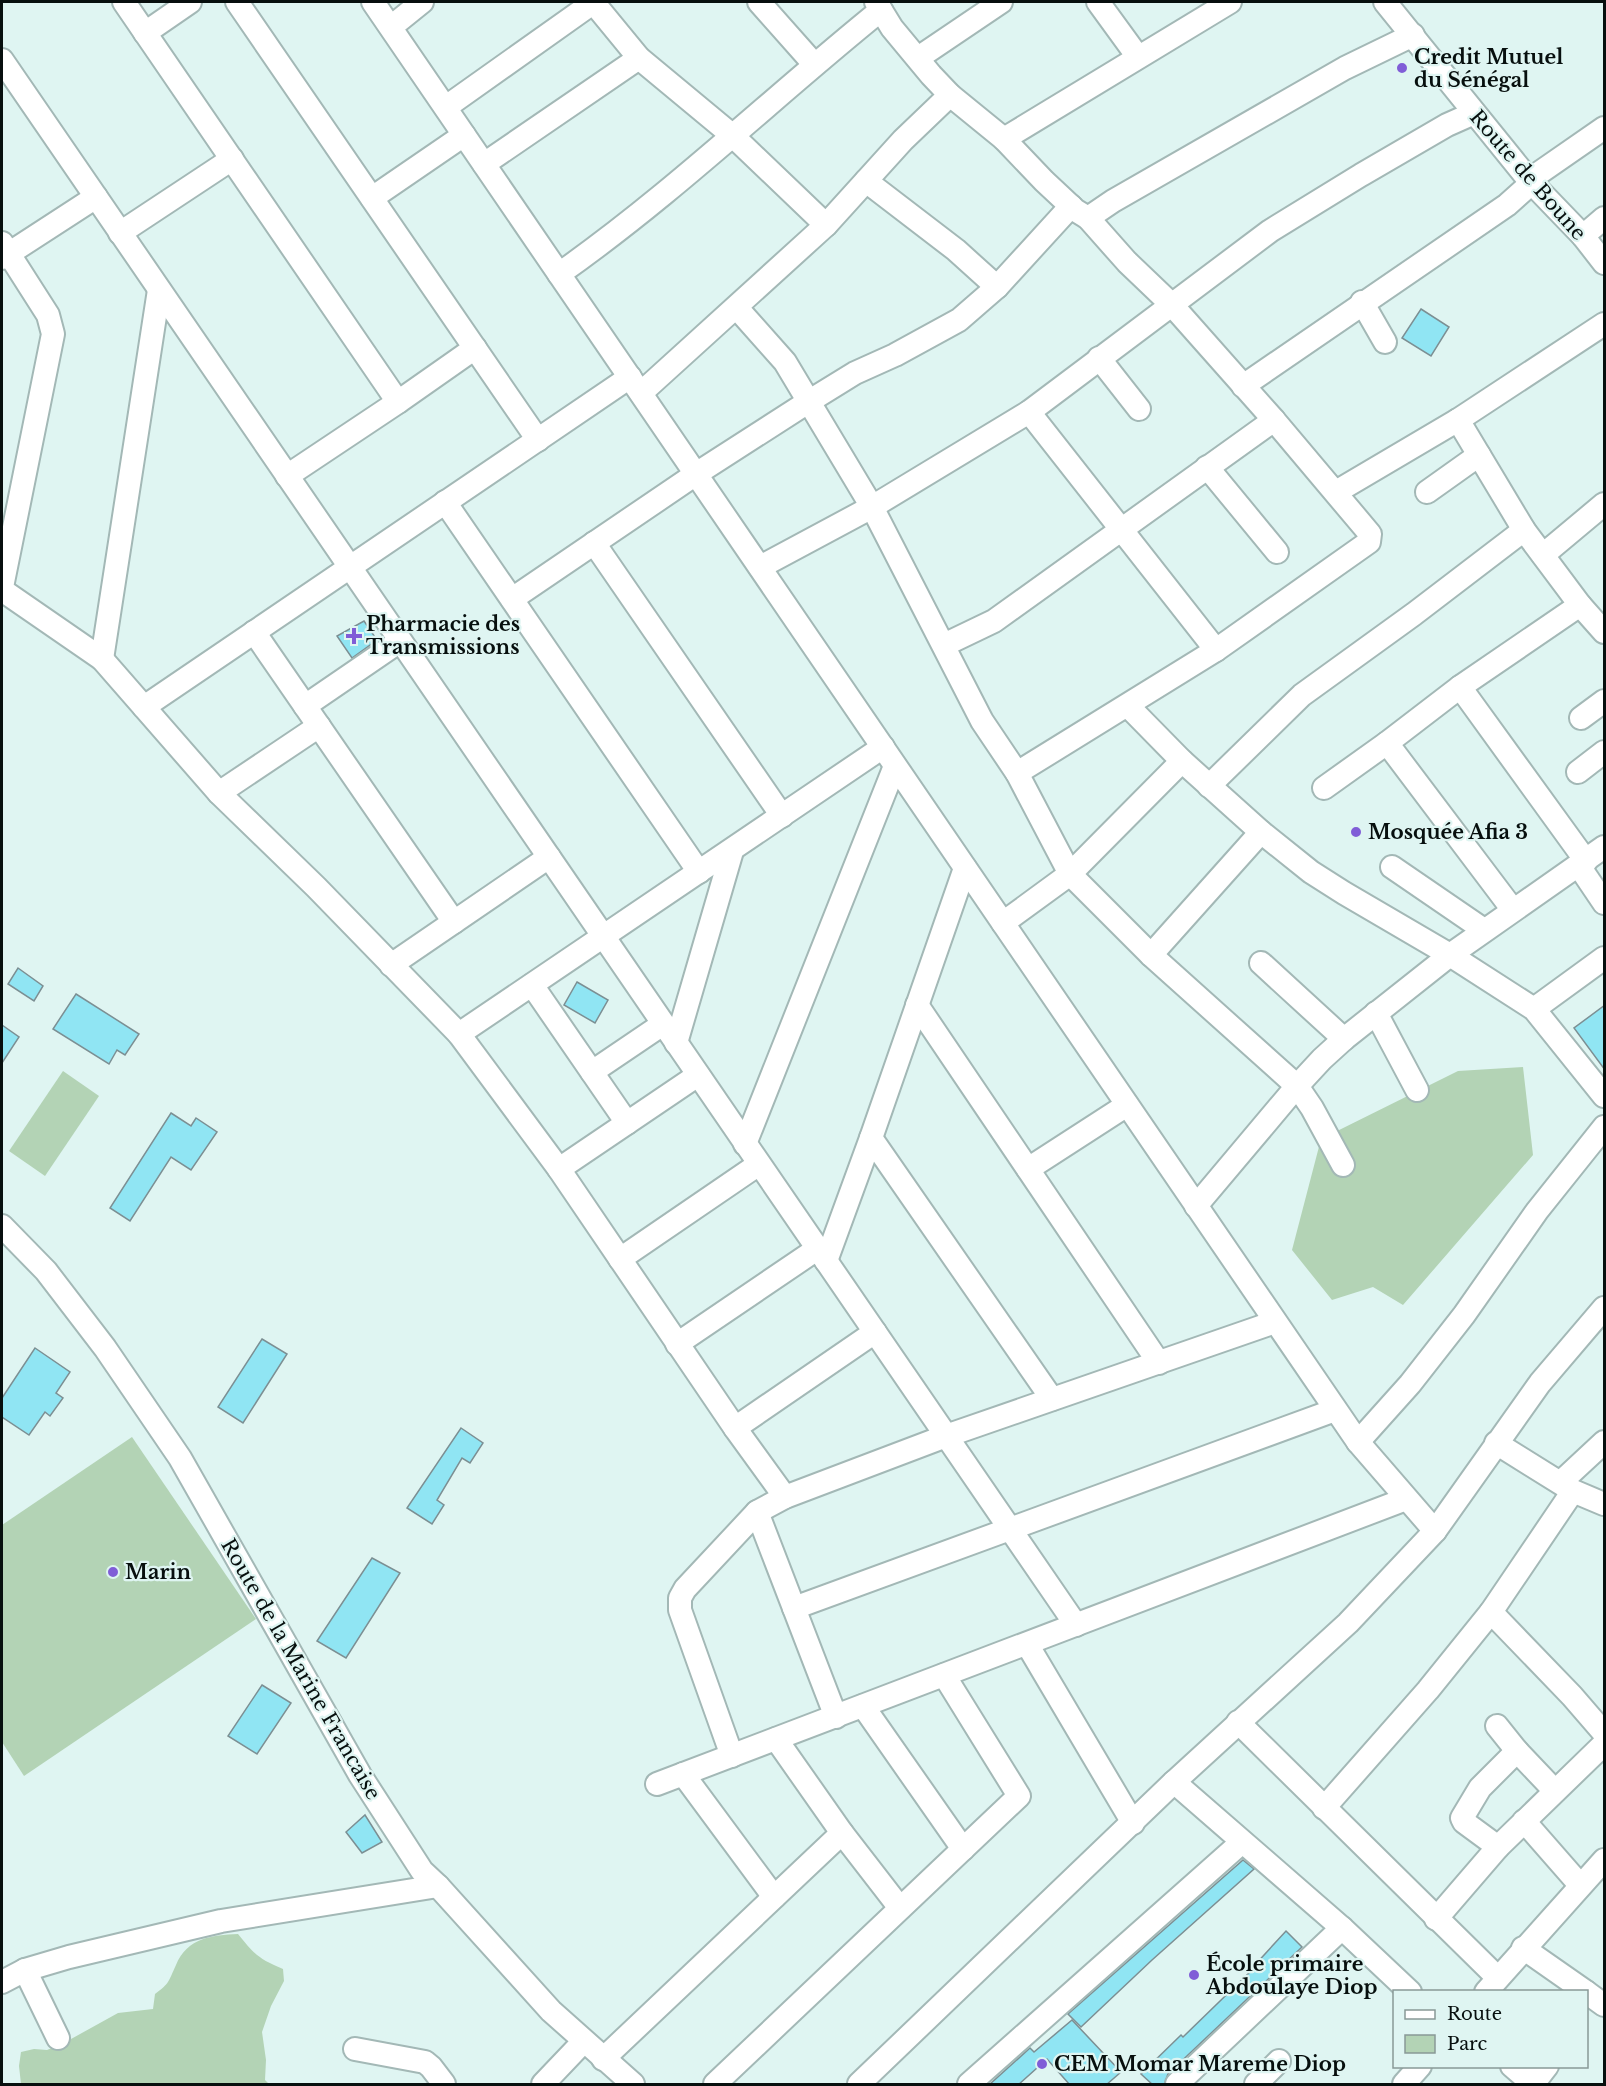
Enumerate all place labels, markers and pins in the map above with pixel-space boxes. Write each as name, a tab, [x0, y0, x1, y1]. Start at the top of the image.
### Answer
place label: Credit Mutuel du Sénégal	[1414, 45, 1563, 92]
marker: Credit Mutuel du Sénégal	[1395, 61, 1409, 75]
place label: Pharmacie des Transmissions	[366, 612, 520, 659]
marker: Pharmacie des Transmissions	[347, 629, 361, 643]
place label: Mosquée Afia 3	[1368, 820, 1528, 844]
marker: Mosquée Afia 3	[1349, 825, 1363, 839]
place label: Marin	[125, 1560, 192, 1584]
marker: Marin	[106, 1565, 120, 1579]
place label: École primaire Abdoulaye Diop	[1205, 1951, 1377, 1999]
marker: École primaire Abdoulaye Diop	[1187, 1968, 1201, 1982]
place label: CEM Momar Mareme Diop	[1054, 2052, 1346, 2076]
marker: CEM Momar Mareme Diop	[1035, 2057, 1049, 2071]

